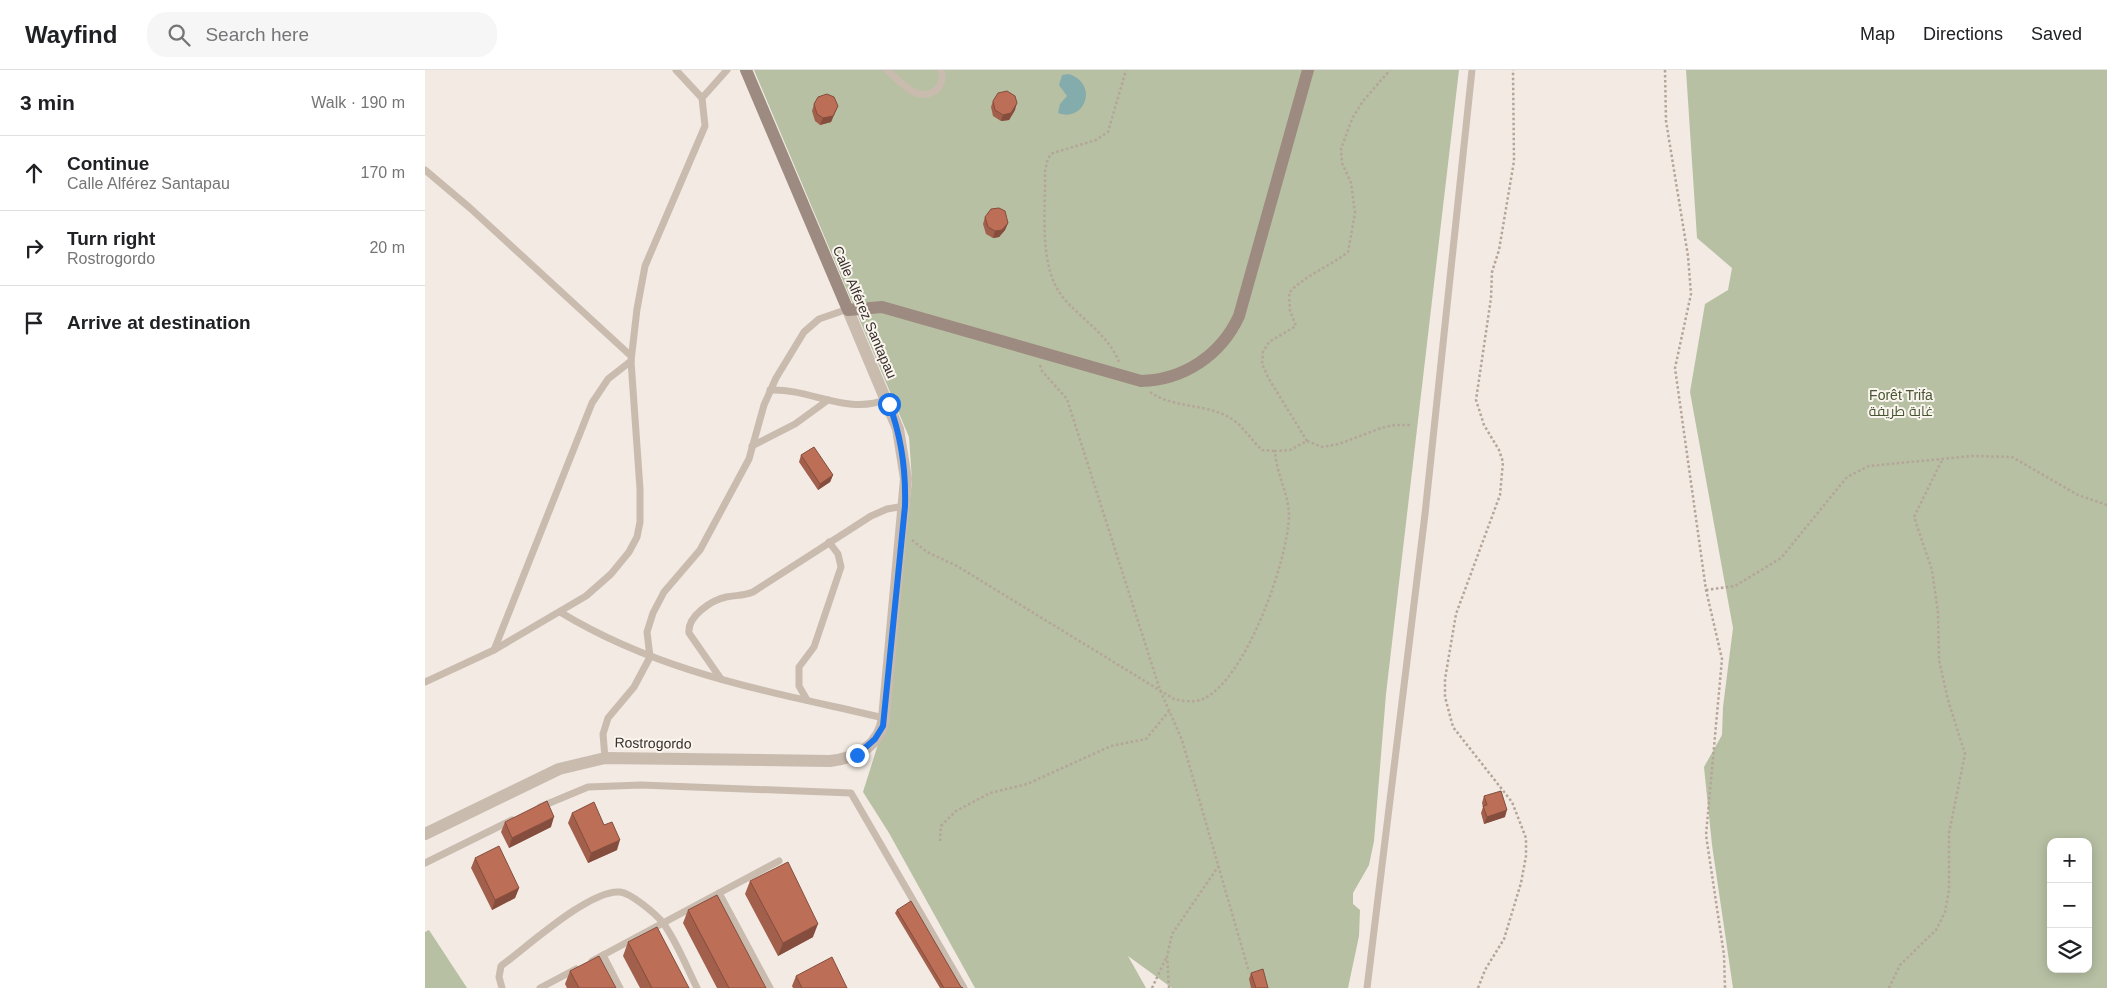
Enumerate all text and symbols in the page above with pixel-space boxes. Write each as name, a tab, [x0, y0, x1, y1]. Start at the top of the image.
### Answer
search box	[147, 12, 497, 57]
text: Wayfind	[25, 21, 117, 48]
icon: search	[165, 21, 193, 49]
text: Search here	[205, 24, 309, 45]
text: Map	[1860, 24, 1895, 44]
text: Directions	[1923, 24, 2003, 44]
text: Saved	[2031, 24, 2082, 44]
text: 3 min	[20, 91, 75, 114]
text: Walk · 190 m	[311, 94, 405, 111]
text: Continue	[67, 153, 149, 174]
icon: ahead	[20, 159, 48, 187]
text: 170 m	[361, 164, 405, 181]
text: Calle Alférez Santapau	[67, 175, 230, 192]
text: Turn right	[67, 228, 155, 249]
icon: right	[20, 234, 48, 262]
text: 20 m	[369, 239, 405, 256]
street label: Calle Alférez Santapau	[830, 243, 900, 381]
text: Rostrogordo	[67, 250, 155, 267]
icon: arrive	[20, 309, 48, 337]
text: Arrive at destination	[67, 312, 251, 333]
park label: Forêt Trifa غابة طريفة	[1869, 387, 1933, 419]
route start	[878, 393, 901, 416]
street label: Rostrogordo	[614, 734, 692, 752]
route end	[846, 744, 869, 767]
map controls	[2047, 838, 2092, 973]
button: +	[2047, 838, 2092, 883]
button: −	[2047, 883, 2092, 928]
button: layers	[2047, 928, 2092, 973]

